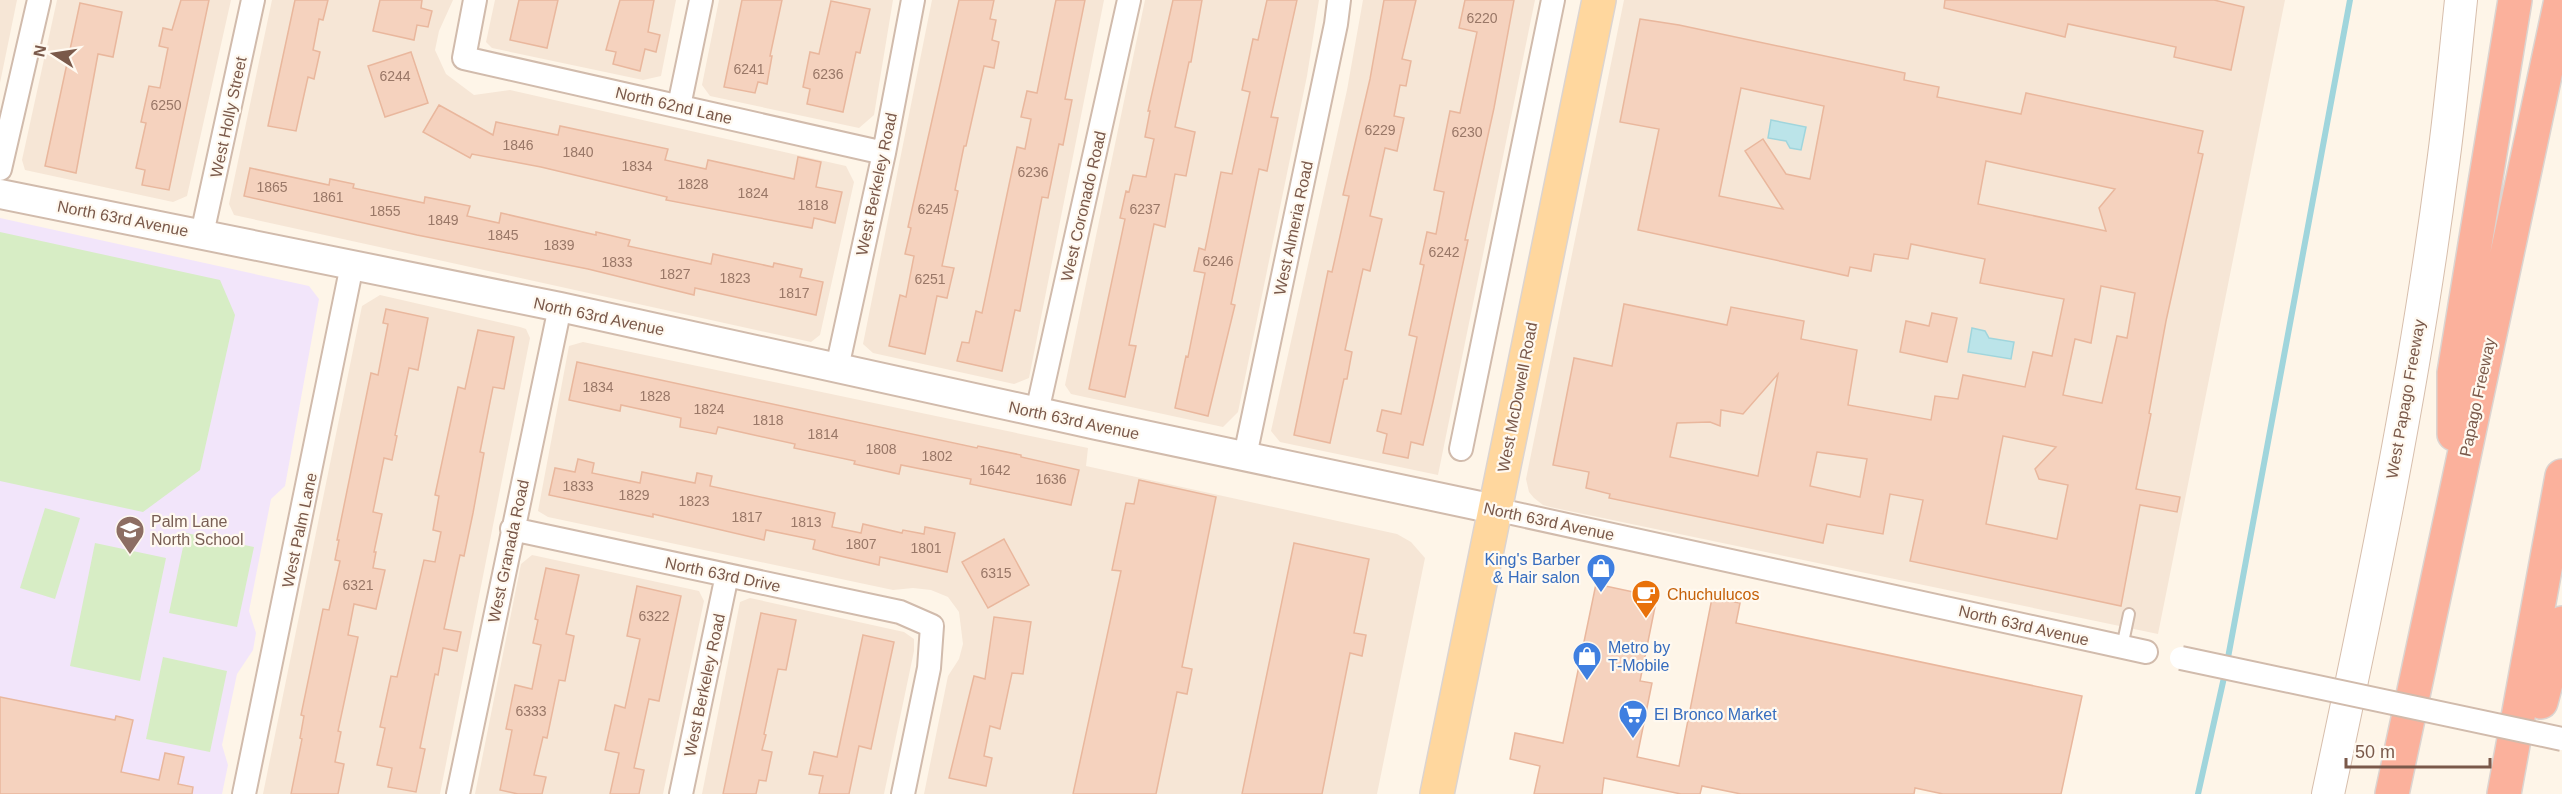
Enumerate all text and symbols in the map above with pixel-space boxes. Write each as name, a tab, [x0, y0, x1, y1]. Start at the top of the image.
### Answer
house number: 6220	[1466, 10, 1498, 26]
north arrow	[24, 24, 84, 84]
text: N	[30, 44, 49, 58]
street label: West Holly Street	[207, 54, 250, 179]
house number: 6241	[733, 61, 765, 77]
house number: 6236	[812, 66, 844, 82]
house number: 6244	[379, 68, 411, 84]
street label: North 62nd Lane	[614, 84, 734, 127]
house number: 6250	[150, 97, 182, 113]
street label: West Berkeley Road	[853, 111, 900, 257]
house number: 6229	[1364, 122, 1396, 138]
house number: 6230	[1451, 124, 1483, 140]
street label: West Coronado Road	[1058, 129, 1109, 283]
house number: 1846	[502, 137, 534, 153]
house number: 1840	[562, 144, 594, 160]
house number: 1834	[621, 158, 653, 174]
street label: West Almeria Road	[1271, 160, 1316, 297]
house number: 6236	[1017, 164, 1049, 180]
house number: 1828	[677, 176, 709, 192]
house number: 1865	[256, 179, 288, 195]
house number: 1824	[737, 185, 769, 201]
house number: 1861	[312, 189, 344, 205]
street label: North 63rd Avenue	[56, 197, 190, 240]
house number: 1818	[797, 197, 829, 213]
house number: 6245	[917, 201, 949, 217]
house number: 6237	[1129, 201, 1161, 217]
house number: 1855	[369, 203, 401, 219]
house number: 1849	[427, 212, 459, 228]
house number: 1845	[487, 227, 519, 243]
house number: 1839	[543, 237, 575, 253]
house number: 6242	[1428, 244, 1460, 260]
house number: 6246	[1202, 253, 1234, 269]
house number: 1833	[601, 254, 633, 270]
house number: 1827	[659, 266, 691, 282]
house number: 1823	[719, 270, 751, 286]
house number: 6251	[914, 271, 946, 287]
house number: 1817	[778, 285, 810, 301]
street label: North 63rd Avenue	[532, 294, 666, 339]
street label: West Papago Freeway	[2383, 318, 2428, 480]
street label: West McDowell Road	[1495, 321, 1540, 474]
street label: Papago Freeway	[2457, 336, 2498, 458]
house number: 1834	[582, 379, 614, 395]
house number: 1828	[639, 388, 671, 404]
street label: North 63rd Avenue	[1007, 398, 1141, 443]
house number: 1824	[693, 401, 725, 417]
house number: 1818	[752, 412, 784, 428]
house number: 1814	[807, 426, 839, 442]
house number: 1808	[865, 441, 897, 457]
house number: 1802	[921, 448, 953, 464]
house number: 1642	[979, 462, 1011, 478]
street label: West Palm Lane	[279, 471, 320, 589]
house number: 1636	[1035, 471, 1067, 487]
street label: West Granada Road	[485, 478, 532, 624]
house number: 1833	[562, 478, 594, 494]
house number: 1829	[618, 487, 650, 503]
house number: 1823	[678, 493, 710, 509]
street label: North 63rd Avenue	[1482, 499, 1616, 544]
house number: 1817	[731, 509, 763, 525]
place label: Palm Lane North School	[151, 513, 244, 548]
school or university icon: Palm Lane North School	[114, 514, 146, 556]
house number: 1813	[790, 514, 822, 530]
house number: 1807	[845, 536, 877, 552]
house number: 1801	[910, 540, 942, 556]
place label: King's Barber & Hair salon	[1484, 551, 1581, 586]
shop icon: King's Barber & Hair salon	[1585, 552, 1617, 594]
street label: North 63rd Drive	[664, 554, 782, 595]
house number: 6315	[980, 565, 1012, 581]
house number: 6321	[342, 577, 374, 593]
cafe icon: Chuchulucos	[1630, 578, 1662, 620]
place label: Chuchulucos	[1667, 586, 1760, 603]
street label: North 63rd Avenue	[1957, 602, 2091, 649]
house number: 6322	[638, 608, 670, 624]
street label: West Berkeley Road	[681, 612, 728, 758]
place label: Metro by T-Mobile	[1608, 639, 1670, 674]
shop icon: Metro by T-Mobile	[1571, 640, 1603, 682]
supermarket icon: El Bronco Market	[1617, 698, 1649, 740]
house number: 6333	[515, 703, 547, 719]
place label: El Bronco Market	[1654, 706, 1777, 723]
scale bar	[2346, 731, 2490, 769]
text: 50 m	[2355, 742, 2395, 762]

